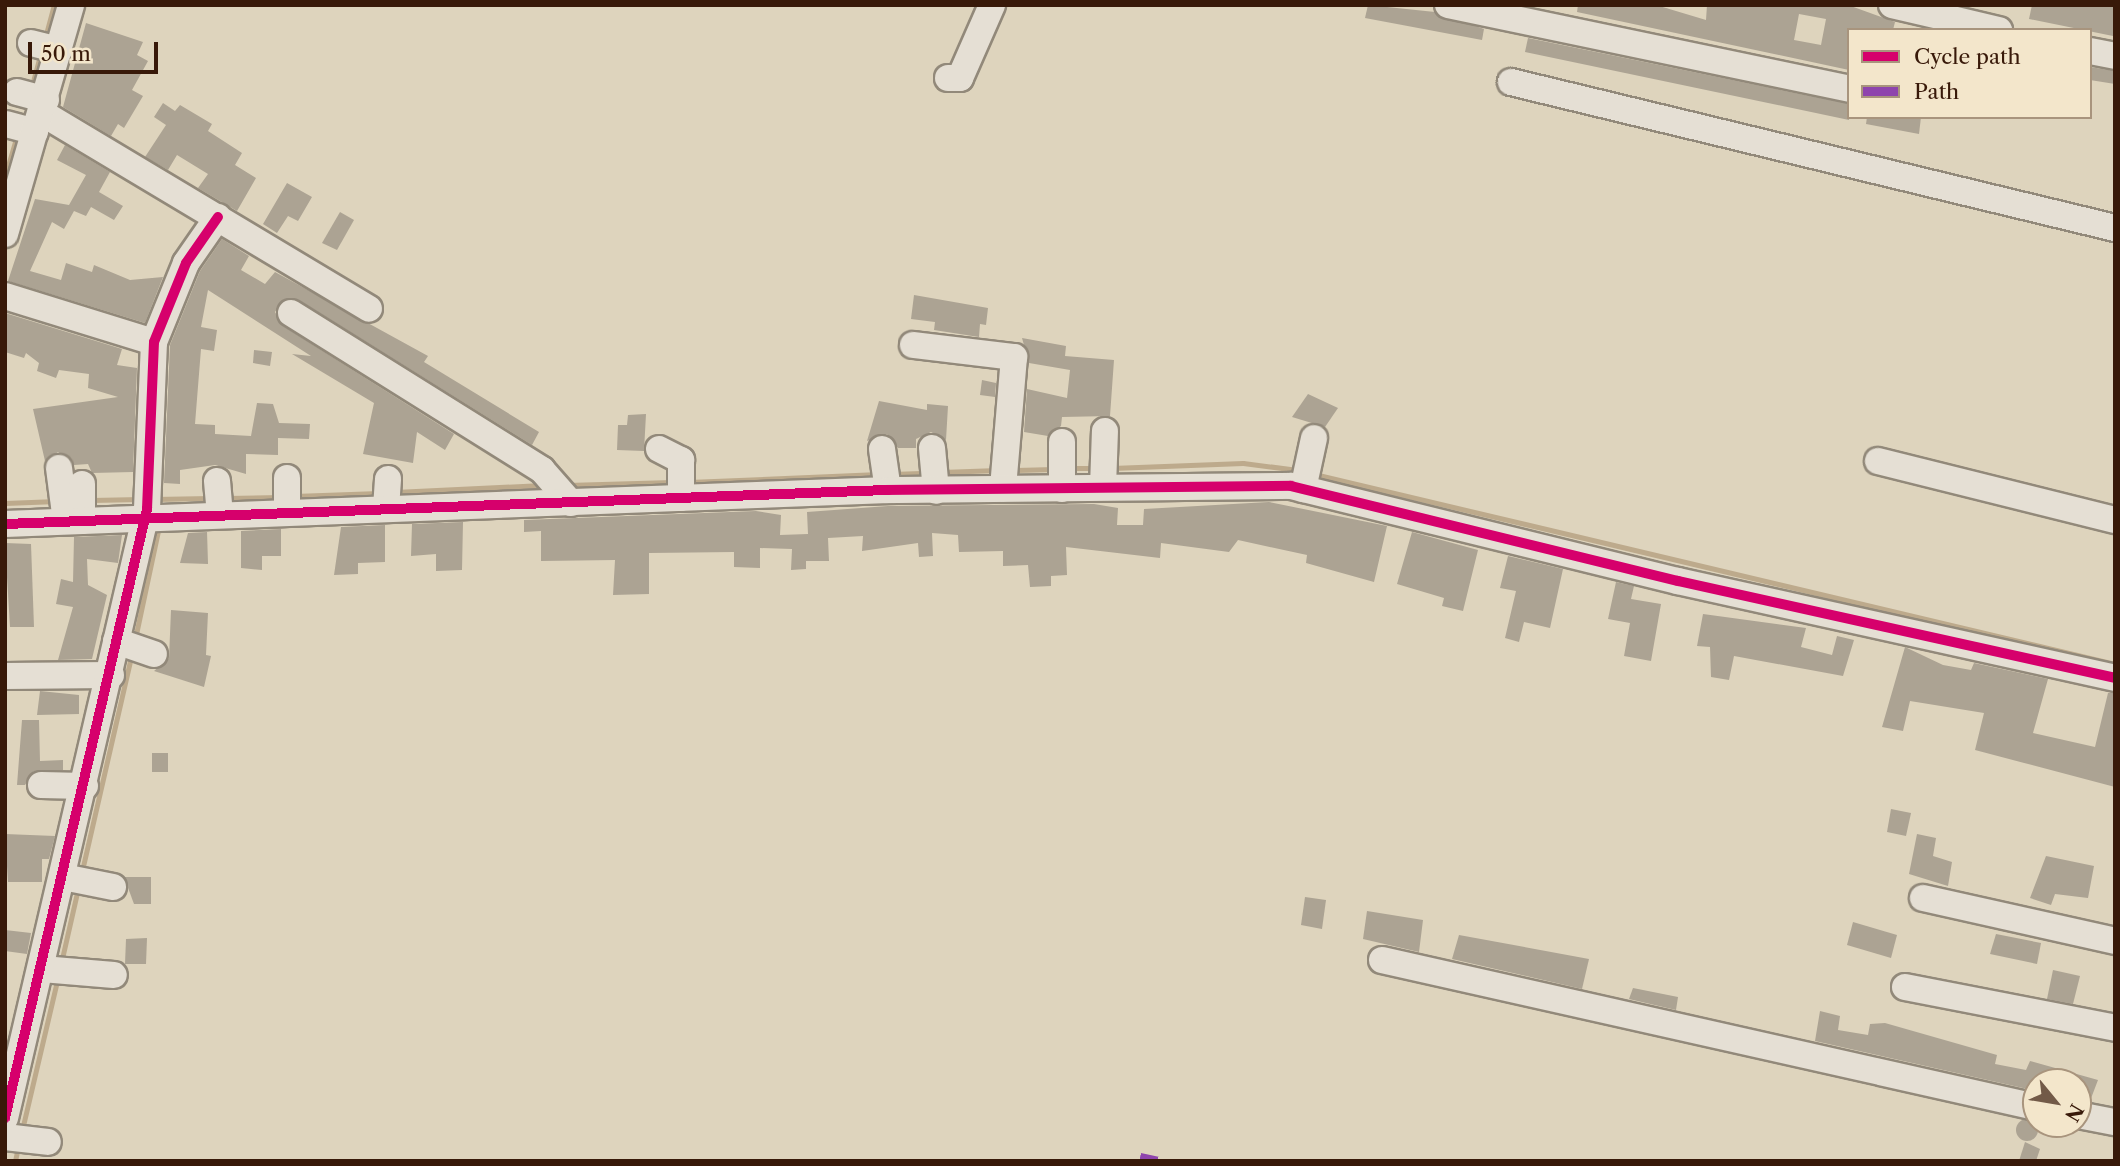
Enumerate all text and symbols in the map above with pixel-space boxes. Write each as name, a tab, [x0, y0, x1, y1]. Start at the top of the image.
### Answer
scale bar	[32, 28, 161, 72]
legend	[1847, 28, 2092, 119]
text: 50 m	[41, 41, 91, 66]
text: Cycle path	[1914, 44, 2021, 69]
text: Path	[1914, 79, 1959, 104]
north arrow	[2022, 1068, 2092, 1138]
text: N	[2060, 1100, 2088, 1126]

